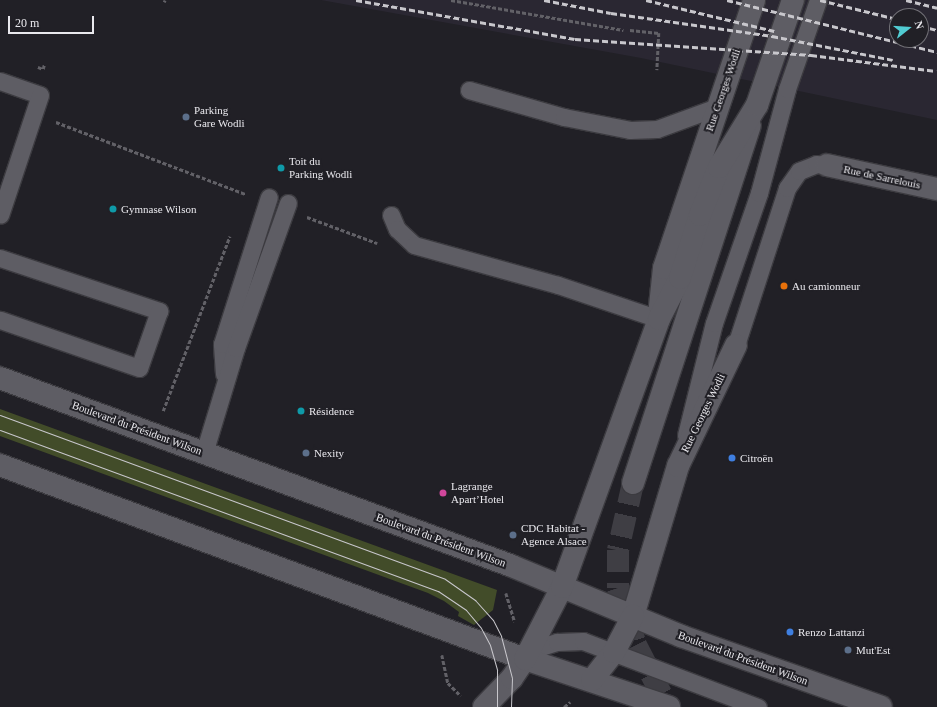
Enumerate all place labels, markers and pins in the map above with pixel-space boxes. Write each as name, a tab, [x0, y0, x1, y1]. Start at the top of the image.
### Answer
place label: Parking Gare Wodli	[194, 104, 245, 130]
marker: Parking Gare Wodli	[181, 112, 191, 122]
place label: Toit du Parking Wodli	[289, 155, 353, 181]
marker: Toit du Parking Wodli	[276, 163, 286, 173]
place label: Gymnase Wilson	[121, 202, 197, 216]
marker: Gymnase Wilson	[108, 204, 118, 214]
place label: Au camionneur	[792, 279, 860, 293]
marker: Au camionneur	[779, 281, 789, 291]
place label: Résidence	[309, 404, 354, 418]
marker: Résidence	[296, 406, 306, 416]
place label: Nexity	[314, 446, 344, 460]
marker: Nexity	[301, 448, 311, 458]
place label: Citroën	[740, 451, 773, 465]
marker: Citroën	[727, 453, 737, 463]
place label: Lagrange Apart’Hotel	[451, 480, 504, 506]
marker: Lagrange Apart’Hotel	[438, 488, 448, 498]
place label: CDC Habitat - Agence Alsace	[521, 522, 587, 548]
marker: CDC Habitat - Agence Alsace	[508, 530, 518, 540]
place label: Renzo Lattanzi	[798, 625, 865, 639]
marker: Renzo Lattanzi	[785, 627, 795, 637]
place label: Mut'Est	[856, 643, 890, 657]
marker: Mut'Est	[843, 645, 853, 655]

